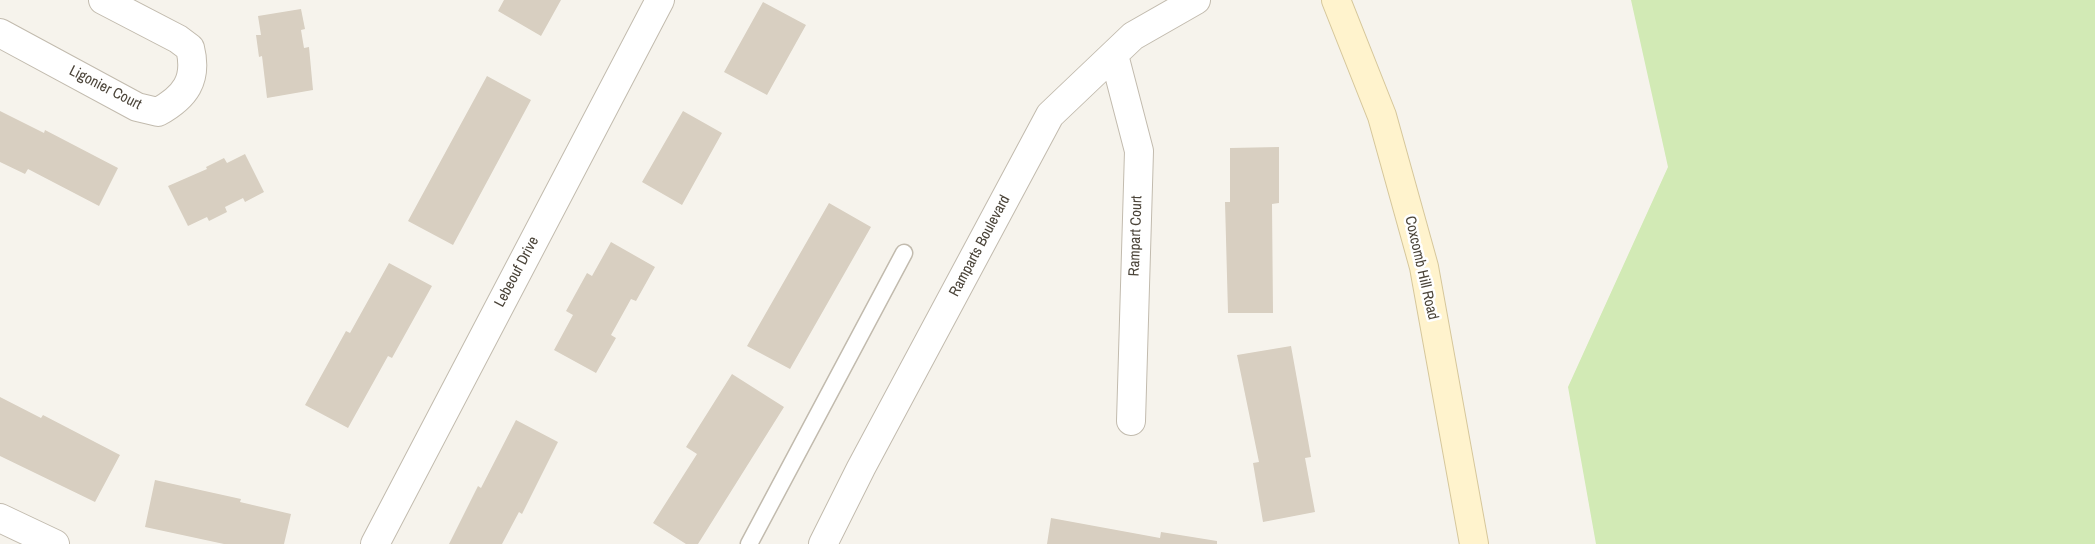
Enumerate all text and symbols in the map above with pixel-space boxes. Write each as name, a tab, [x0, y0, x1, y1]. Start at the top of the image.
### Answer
street label: Ligonier Court	[66, 62, 144, 114]
street label: Ramparts Boulevard	[946, 192, 1014, 300]
street label: Rampart Court	[1126, 195, 1146, 277]
street label: Coxcomb Hill Road	[1400, 214, 1442, 322]
street label: Lebeouf Drive	[491, 234, 543, 310]

